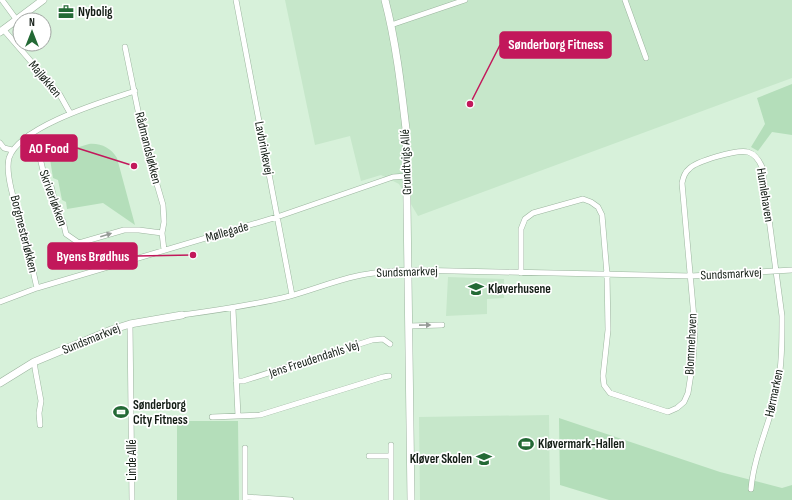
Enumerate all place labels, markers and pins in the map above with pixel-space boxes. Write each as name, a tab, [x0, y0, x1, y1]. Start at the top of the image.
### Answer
office icon: Nybolig	[57, 3, 75, 21]
place label: Nybolig	[78, 4, 113, 20]
callout: Sønderborg Fitness	[500, 32, 611, 58]
callout: AO Food	[21, 135, 77, 161]
callout: Byens Brødhus	[48, 243, 137, 269]
school or university icon: Kløverhusene	[467, 280, 485, 298]
place label: Kløverhusene	[488, 281, 551, 297]
place label: Sønderborg City Fitness	[133, 397, 188, 428]
sports icon: Sønderborg City Fitness	[112, 403, 130, 421]
sports icon: Kløvermark-Hallen	[517, 435, 535, 453]
place label: Kløvermark-Hallen	[538, 436, 625, 452]
school or university icon: Kløver Skolen	[475, 450, 493, 468]
place label: Kløver Skolen	[410, 451, 472, 467]

